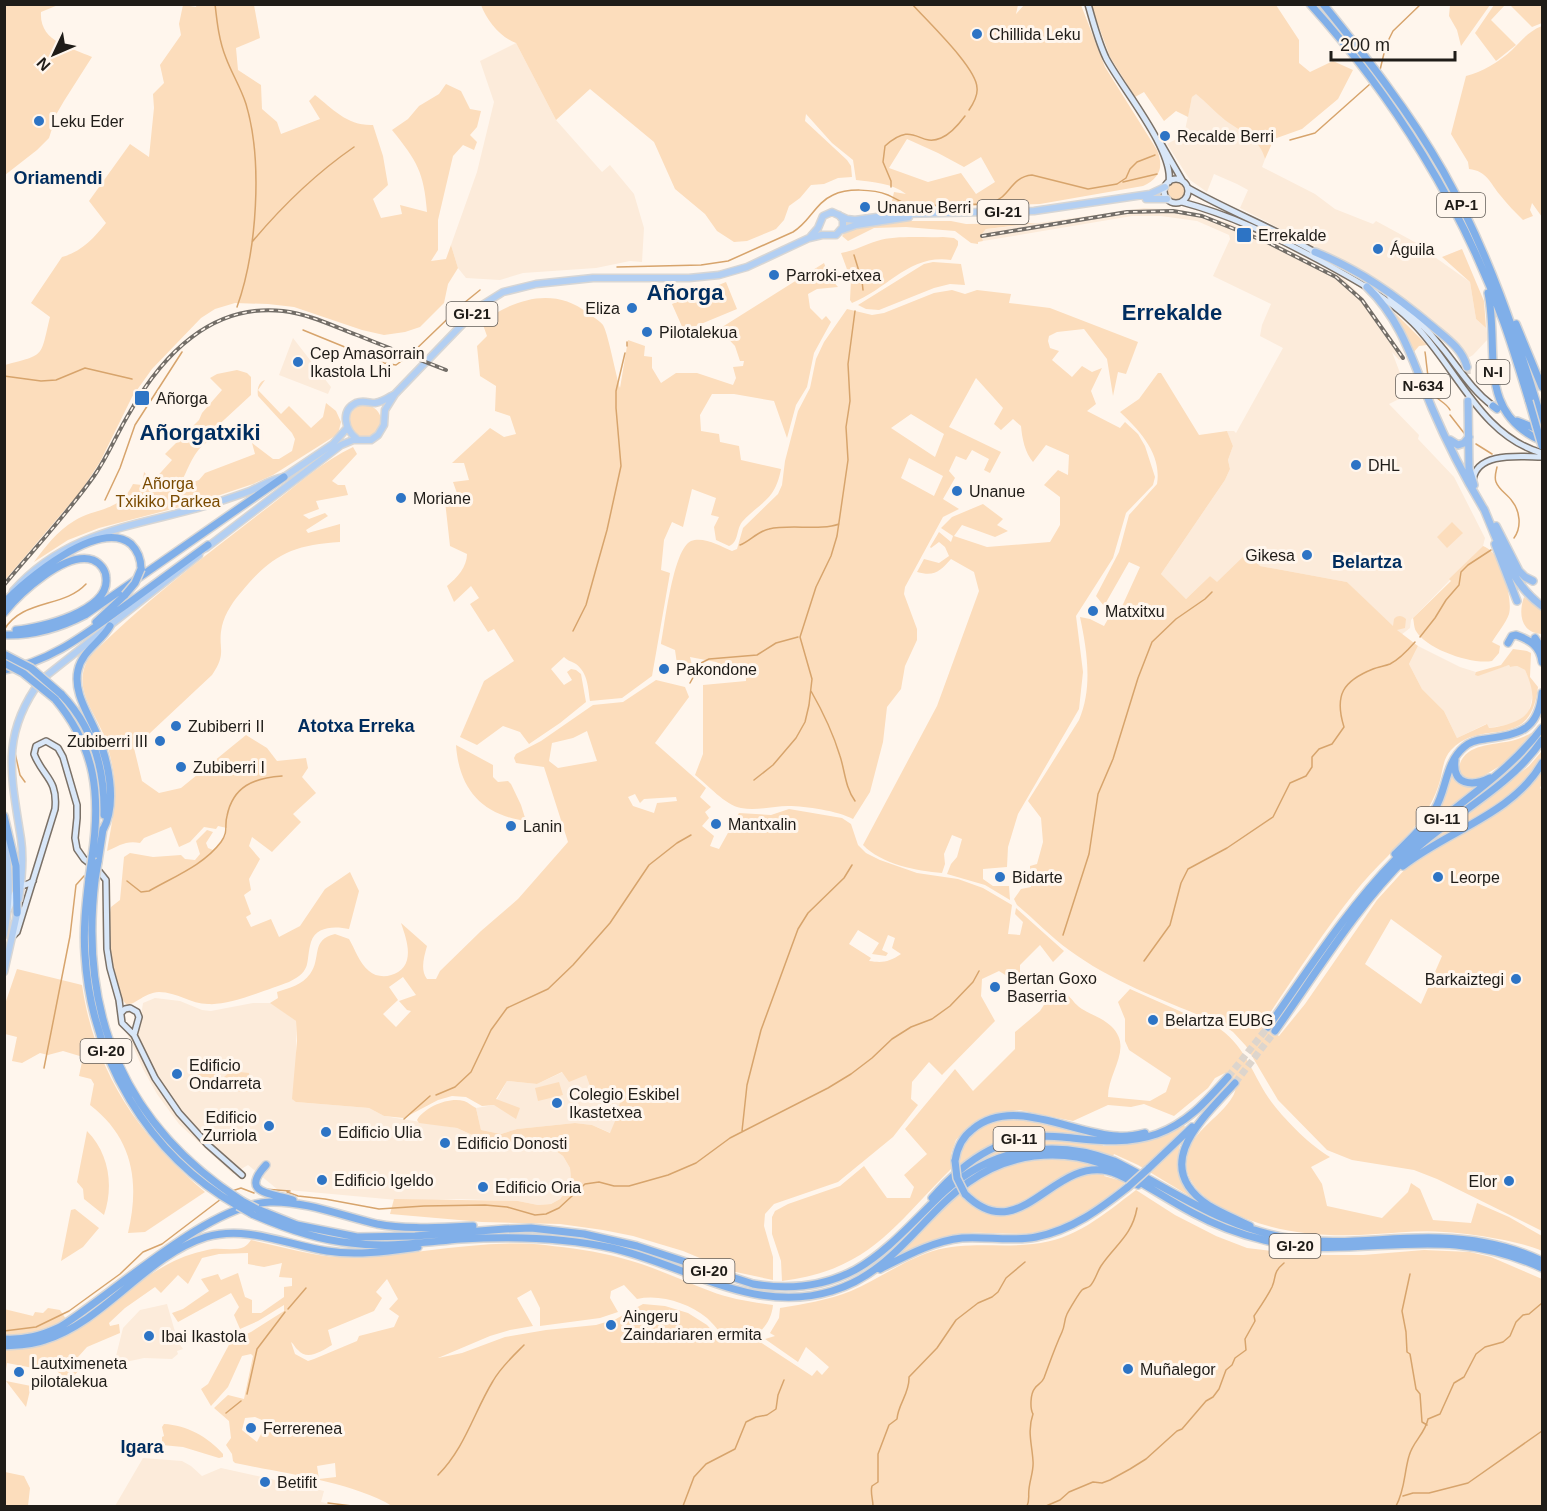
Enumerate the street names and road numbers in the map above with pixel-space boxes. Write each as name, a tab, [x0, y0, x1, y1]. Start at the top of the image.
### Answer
road number: AP-1	[1437, 193, 1485, 217]
road number: GI-21	[978, 200, 1028, 224]
road number: GI-21	[446, 302, 498, 326]
road number: N-I	[1476, 360, 1510, 384]
road number: N-634	[1396, 374, 1450, 398]
road number: GI-11	[1416, 807, 1468, 831]
road number: GI-20	[80, 1039, 132, 1063]
road number: GI-11	[994, 1127, 1044, 1151]
road number: GI-20	[1270, 1234, 1320, 1258]
road number: GI-20	[684, 1259, 734, 1283]

